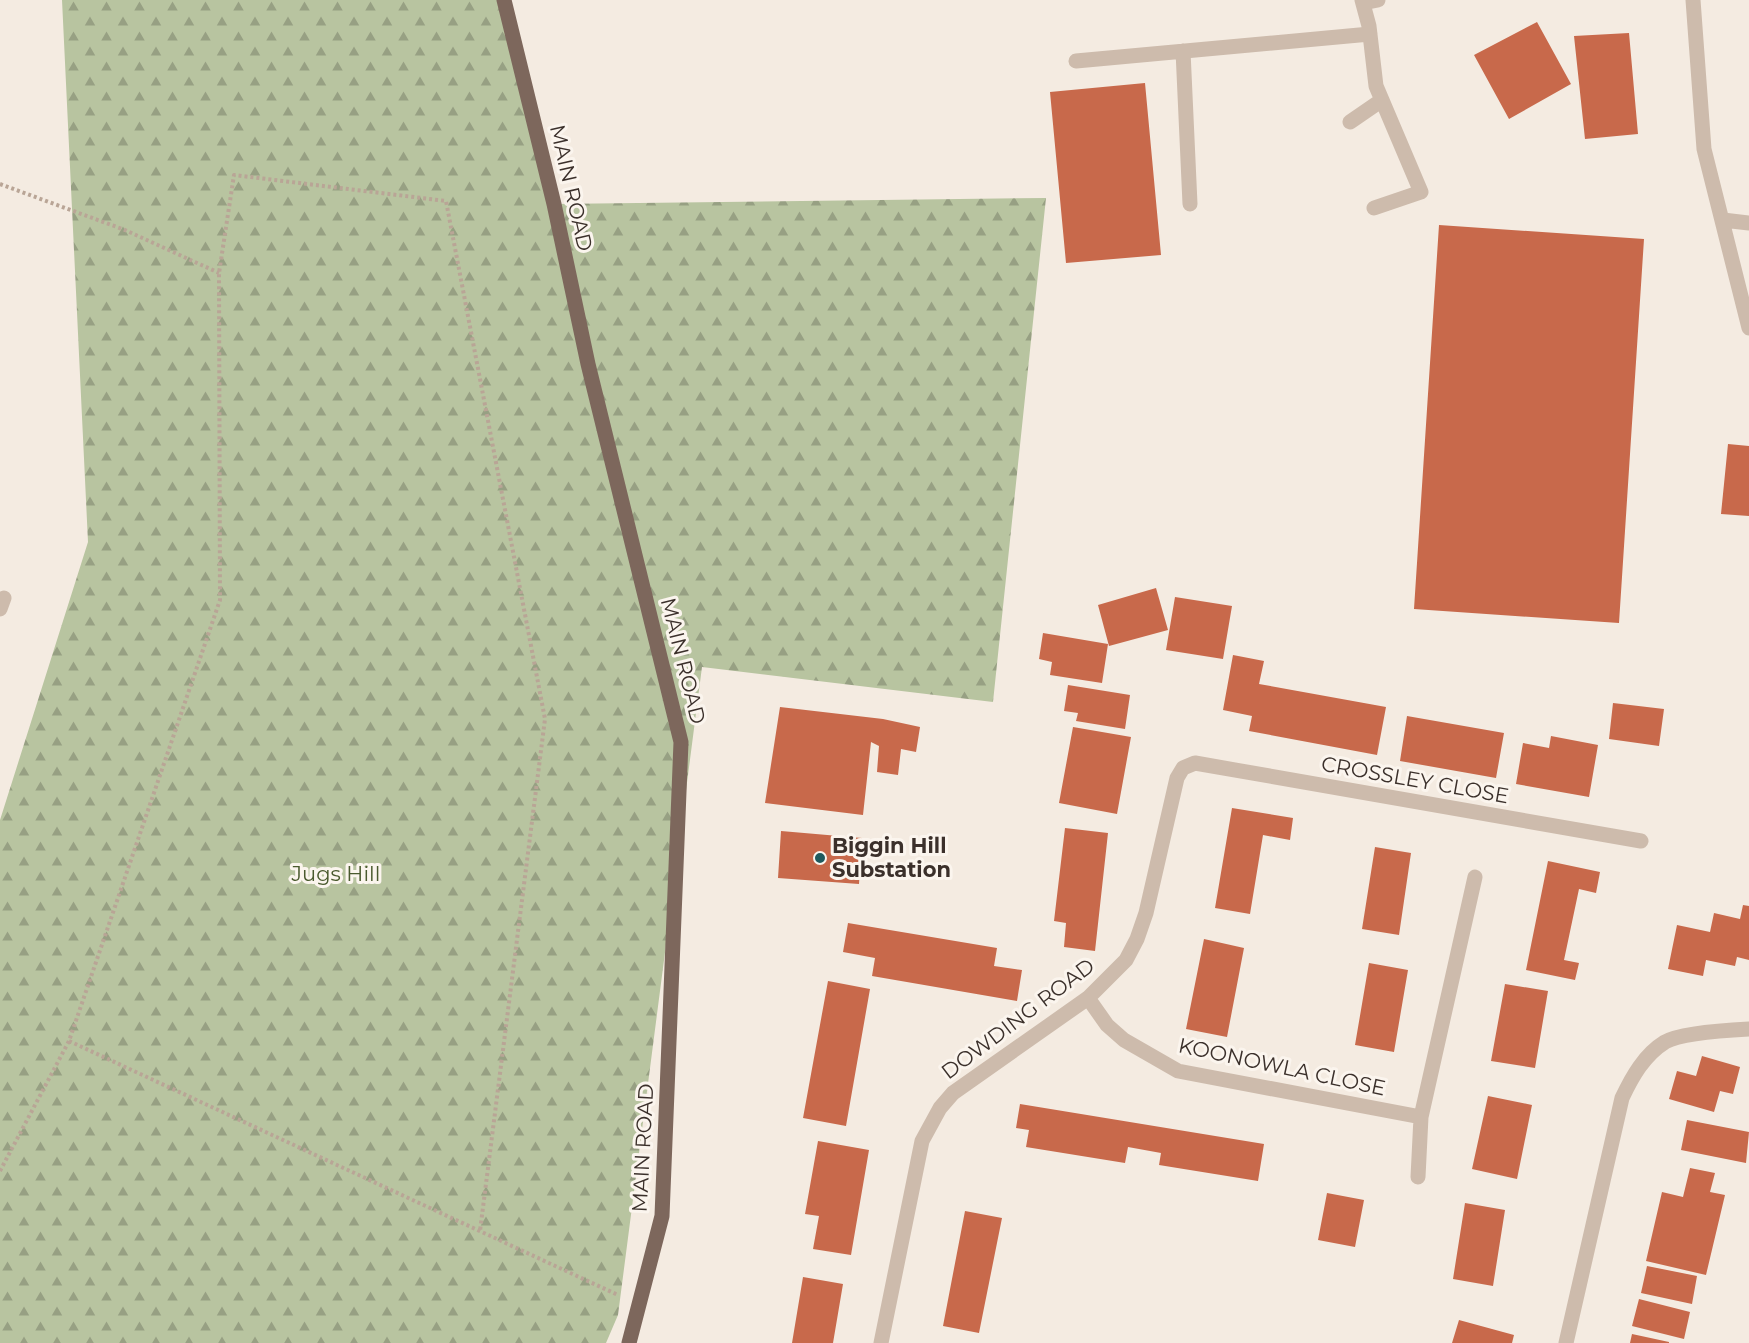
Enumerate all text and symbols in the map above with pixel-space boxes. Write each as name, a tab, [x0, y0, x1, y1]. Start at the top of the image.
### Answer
street label: MAIN ROAD	[545, 122, 598, 254]
street label: MAIN ROAD	[656, 595, 711, 727]
street label: CROSSLEY CLOSE	[1319, 751, 1511, 808]
place label: Biggin Hill Substation	[832, 833, 951, 882]
marker: Biggin Hill Substation	[813, 851, 827, 865]
park label: Jugs Hill	[291, 861, 380, 886]
street label: DOWDING ROAD	[936, 953, 1099, 1084]
street label: KOONOWLA CLOSE	[1176, 1032, 1388, 1101]
street label: MAIN ROAD	[627, 1083, 658, 1213]

